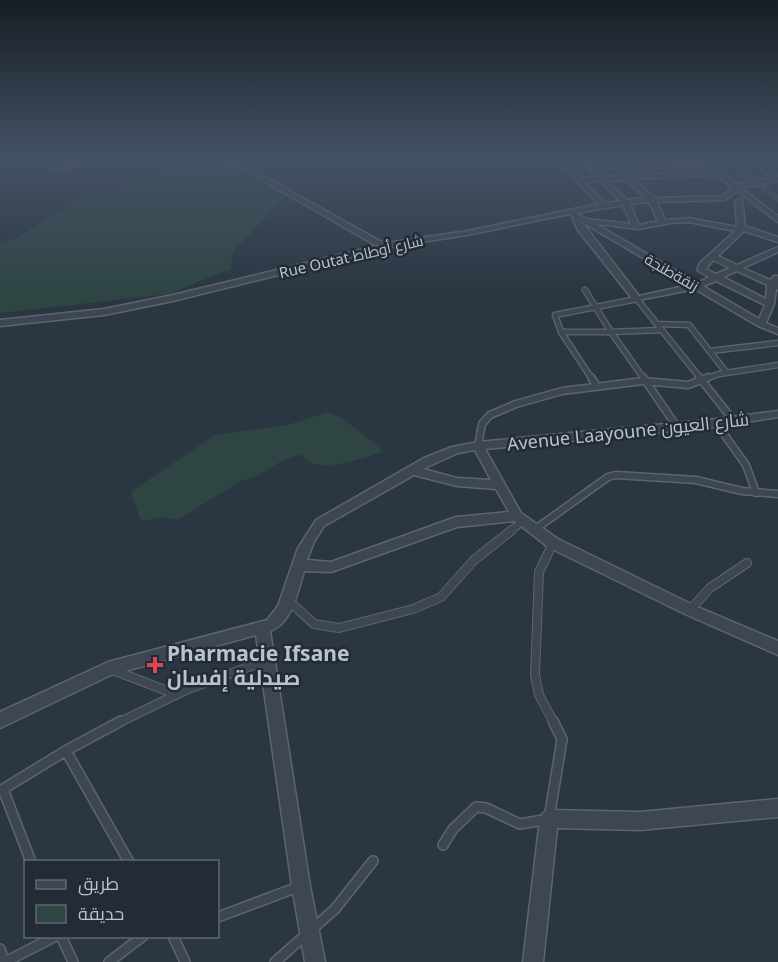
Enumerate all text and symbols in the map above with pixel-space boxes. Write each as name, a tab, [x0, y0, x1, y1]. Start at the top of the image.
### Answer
street label: Rue Outat شارع أوطاط	[277, 230, 425, 284]
street label: زنقةطنجة	[641, 248, 703, 296]
street label: Avenue Laayoune شارع العيون	[506, 406, 750, 457]
place label: Pharmacie Ifsane صيدلية إفسان	[167, 639, 349, 692]
marker: Pharmacie Ifsane صيدلية إفسان	[148, 658, 162, 672]
legend	[24, 860, 219, 938]
text: طريق	[78, 871, 119, 896]
text: حديقة	[78, 901, 124, 925]

